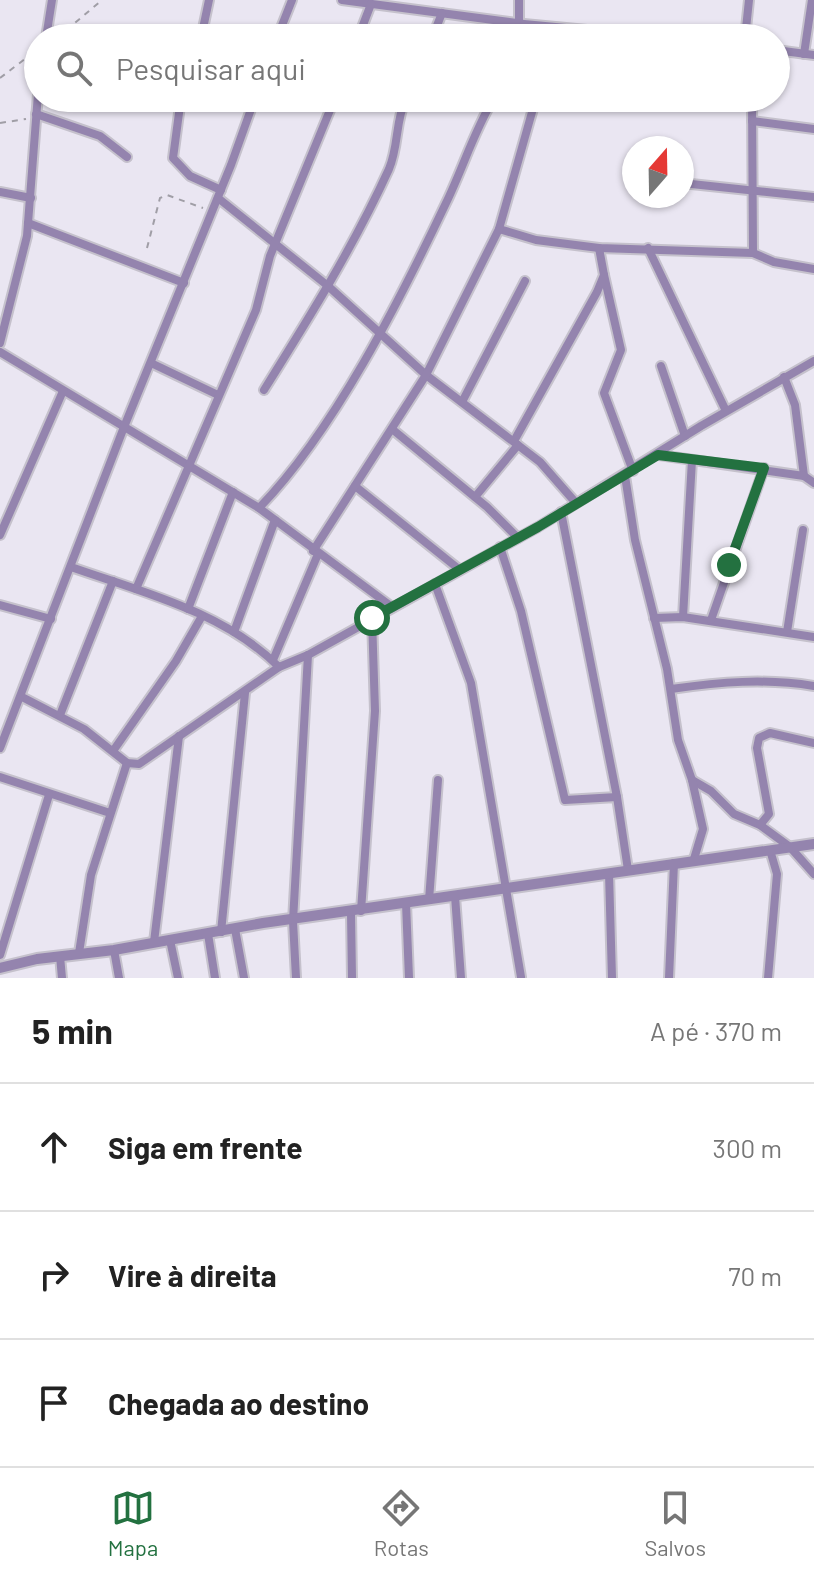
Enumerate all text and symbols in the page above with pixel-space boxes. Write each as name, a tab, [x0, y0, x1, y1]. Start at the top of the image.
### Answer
search box	[24, 24, 790, 112]
icon: search	[52, 46, 96, 90]
text: Pesquisar aqui	[116, 50, 306, 86]
north arrow	[622, 136, 694, 208]
route end	[711, 547, 747, 583]
route start	[354, 600, 390, 636]
text: 5 min	[32, 1010, 113, 1051]
text: A pé · 370 m	[650, 1015, 782, 1046]
icon: ahead	[32, 1125, 76, 1169]
text: Siga em frente	[108, 1129, 303, 1165]
text: 300 m	[713, 1132, 782, 1163]
icon: right	[32, 1253, 76, 1297]
text: Vire à direita	[108, 1257, 277, 1293]
text: 70 m	[728, 1260, 782, 1291]
icon: arrive	[32, 1381, 76, 1425]
text: Chegada ao destino	[108, 1385, 369, 1421]
tab: Mapa	[108, 1486, 158, 1560]
tab: Rotas	[374, 1486, 429, 1560]
tab: Salvos	[644, 1486, 706, 1560]

